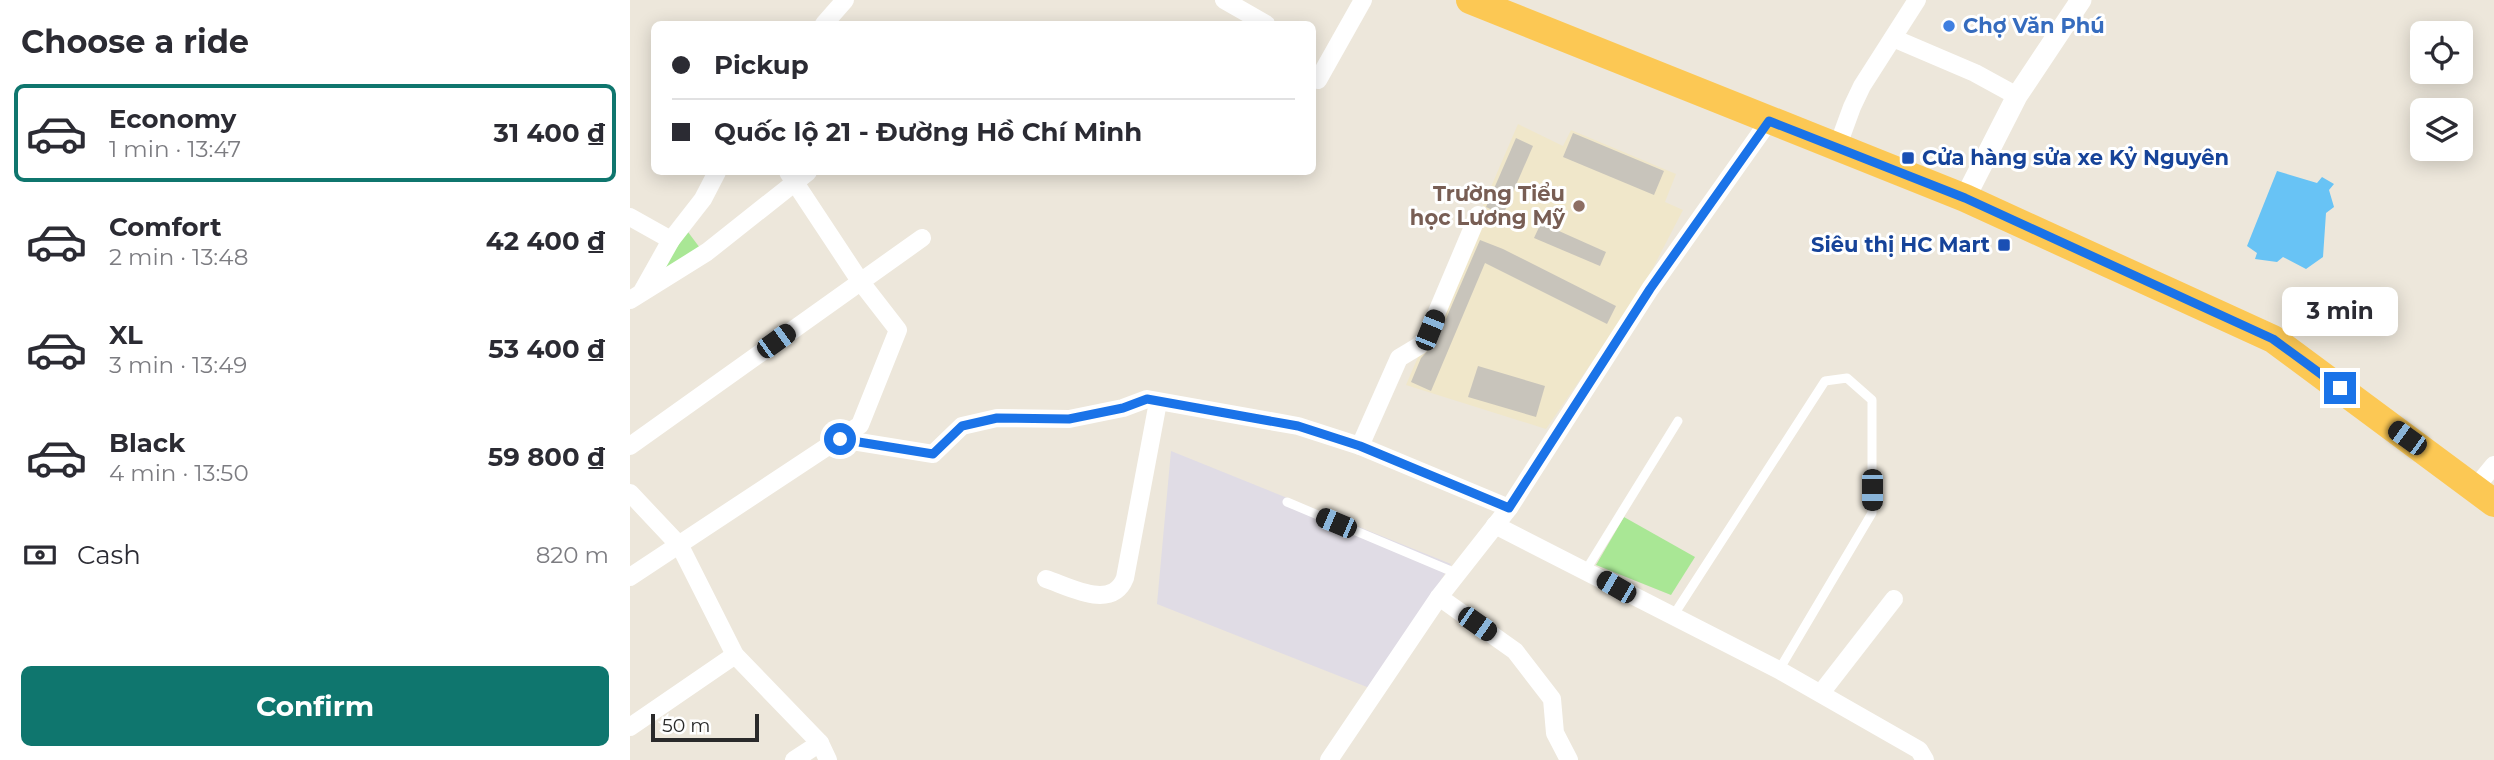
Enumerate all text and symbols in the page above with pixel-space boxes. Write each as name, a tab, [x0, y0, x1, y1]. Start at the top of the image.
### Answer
place label: Chợ Văn Phú	[1963, 13, 2105, 38]
marker: Chợ Văn Phú	[1941, 18, 1957, 34]
map controls	[2410, 21, 2473, 161]
button: locate	[2410, 21, 2473, 84]
text: Choose a ride	[21, 22, 249, 61]
text: Pickup	[714, 49, 809, 81]
button: layers	[2410, 98, 2473, 161]
icon: car	[25, 102, 88, 165]
text: Economy	[109, 103, 236, 135]
text: Quốc lộ 21 - Đường Hồ Chí Minh	[714, 116, 1142, 148]
text: 31 400 ₫	[493, 117, 605, 149]
text: 1 min · 13:47	[109, 135, 241, 163]
place label: Cửa hàng sửa xe Kỷ Nguyên	[1922, 145, 2229, 170]
marker: Cửa hàng sửa xe Kỷ Nguyên	[1900, 150, 1916, 166]
place label: Trường Tiểu học Lương Mỹ	[1410, 181, 1565, 230]
marker: Trường Tiểu học Lương Mỹ	[1571, 198, 1587, 214]
icon: car	[25, 210, 88, 273]
text: Comfort	[109, 211, 221, 243]
text: 42 400 ₫	[486, 225, 605, 257]
place label: Siêu thị HC Mart	[1811, 232, 1990, 257]
marker: Siêu thị HC Mart	[1996, 237, 2012, 253]
text: 2 min · 13:48	[109, 243, 248, 271]
callout: 3 min	[2282, 286, 2398, 336]
text: 3 min	[2306, 297, 2374, 325]
car	[1413, 307, 1448, 353]
icon: car	[25, 318, 88, 381]
text: XL	[109, 319, 143, 351]
car	[753, 320, 800, 362]
text: 53 400 ₫	[488, 333, 605, 365]
text: 3 min · 13:49	[109, 351, 247, 379]
route end	[2324, 372, 2356, 404]
car	[2384, 417, 2431, 459]
route start	[824, 423, 856, 455]
icon: car	[25, 426, 88, 489]
text: Black	[109, 427, 185, 459]
text: 59 800 ₫	[488, 441, 605, 473]
text: 4 min · 13:50	[109, 459, 249, 487]
car	[1862, 469, 1883, 511]
car	[1313, 505, 1360, 541]
icon: cash	[21, 536, 59, 574]
text: Cash	[77, 539, 141, 571]
text: 820 m	[536, 541, 609, 569]
car	[1593, 567, 1640, 607]
car	[1454, 603, 1501, 645]
button: Confirm	[21, 666, 609, 746]
scale bar	[651, 711, 760, 743]
text: 50 m	[662, 714, 710, 737]

